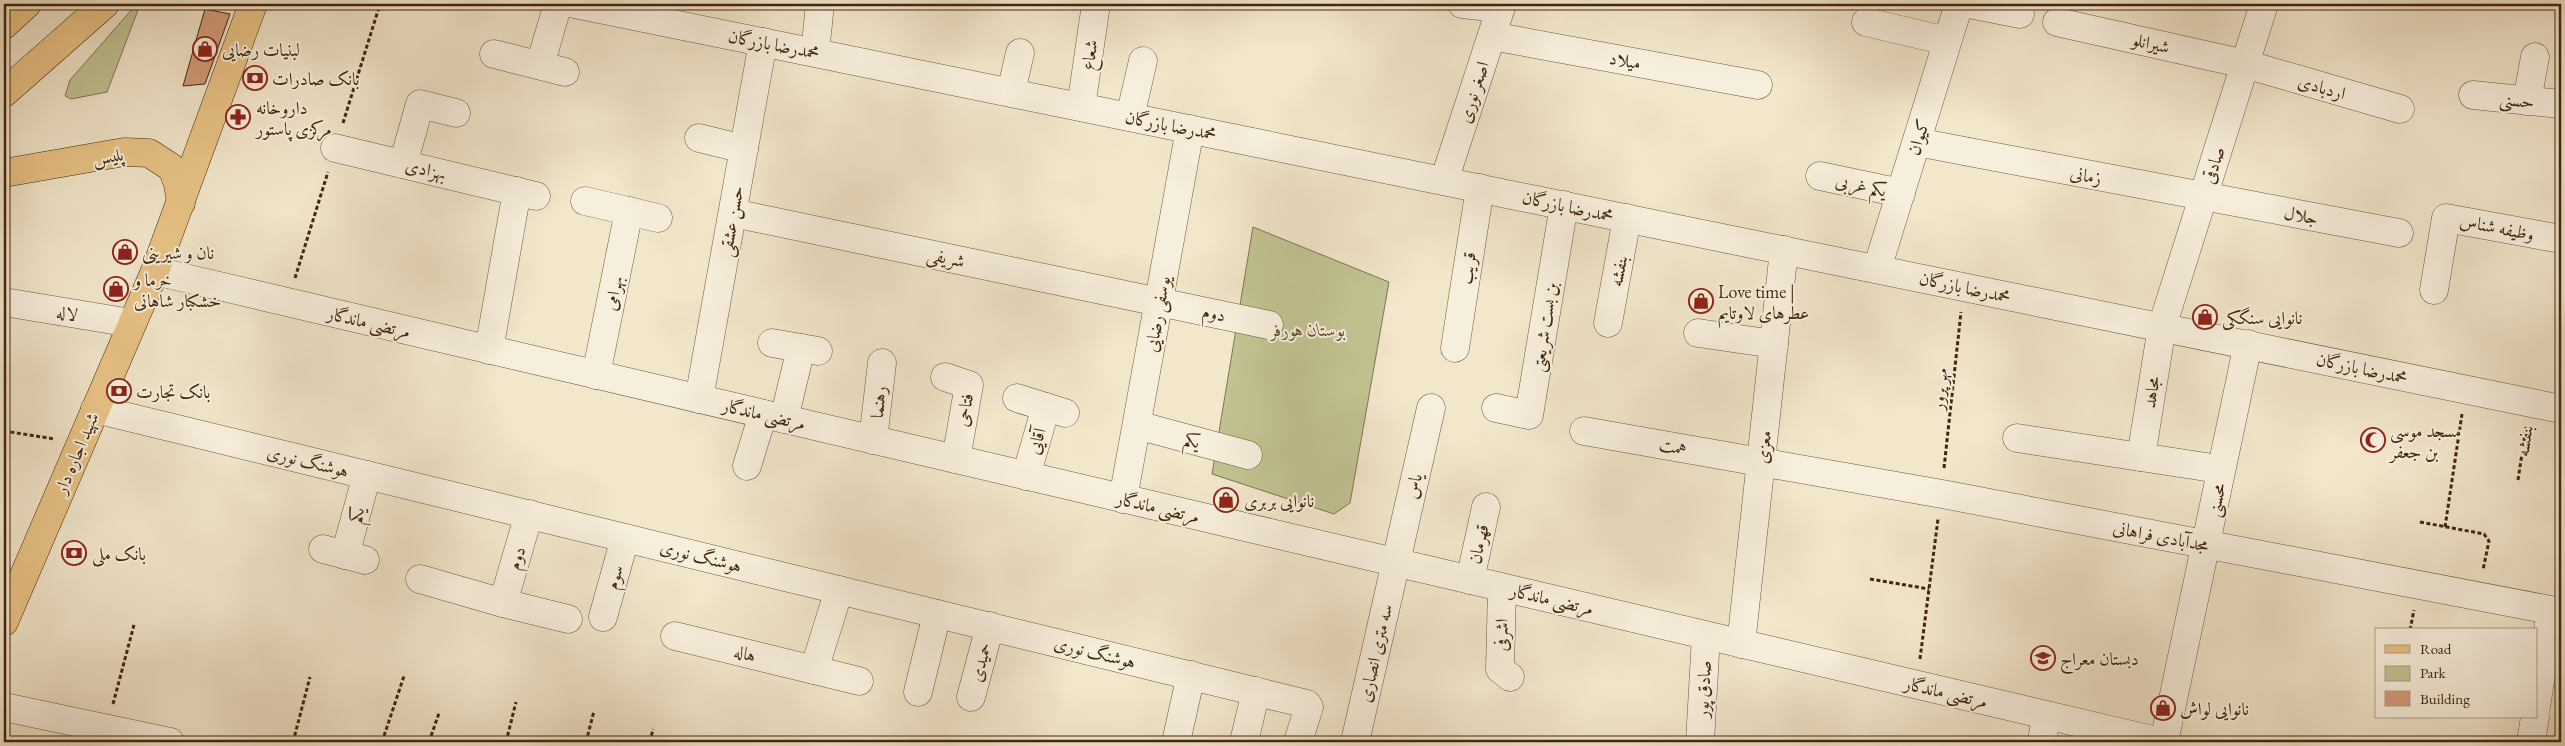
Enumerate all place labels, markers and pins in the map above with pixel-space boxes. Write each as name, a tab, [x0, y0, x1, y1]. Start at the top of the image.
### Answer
shop icon: لبنیات رضایی	[192, 36, 218, 62]
place label: لبنیات رضایی	[222, 38, 300, 62]
bank icon: بانک صادرات	[242, 65, 268, 91]
place label: بانک صادرات	[272, 67, 359, 90]
place label: داروخانه مرکزی پاستور	[254, 96, 332, 142]
pharmacy icon: داروخانه مرکزی پاستور	[225, 104, 251, 130]
shop icon: نان و شیرینی	[112, 239, 138, 265]
place label: نان و شیرینی	[142, 241, 214, 265]
place label: خرما و خشکبار شاهانی	[132, 268, 221, 312]
shop icon: خرما و خشکبار شاهانی	[103, 276, 129, 302]
place label: Love time | عطرهای لاوتایم	[1718, 280, 1809, 329]
shop icon: Love time | عطرهای لاوتایم	[1688, 288, 1714, 314]
shop icon: نانوایی سنگکی	[2192, 304, 2218, 330]
place label: نانوایی سنگکی	[2222, 306, 2302, 331]
bank icon: بانک تجارت	[106, 378, 132, 404]
place label: بانک تجارت	[136, 380, 210, 403]
place label: مسجد موسی بن جعفر	[2388, 419, 2461, 464]
mosque icon: مسجد موسی بن جعفر	[2360, 427, 2386, 453]
shop icon: نانوایی بربری	[1213, 487, 1239, 513]
place label: نانوایی بربری	[1244, 489, 1314, 513]
bank icon: بانک ملی	[61, 540, 87, 566]
place label: بانک ملی	[92, 542, 146, 567]
school or university icon: دبستان معراج	[2030, 645, 2056, 671]
place label: دبستان معراج	[2060, 647, 2139, 675]
shop icon: نانوایی لواش	[2150, 695, 2176, 721]
place label: نانوایی لواش	[2180, 697, 2249, 721]

